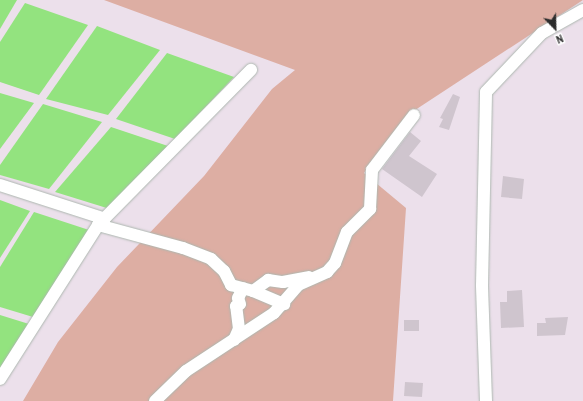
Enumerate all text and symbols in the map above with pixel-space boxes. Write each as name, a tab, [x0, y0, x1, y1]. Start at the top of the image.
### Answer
north arrow	[535, 8, 575, 48]
text: N	[554, 31, 565, 47]

